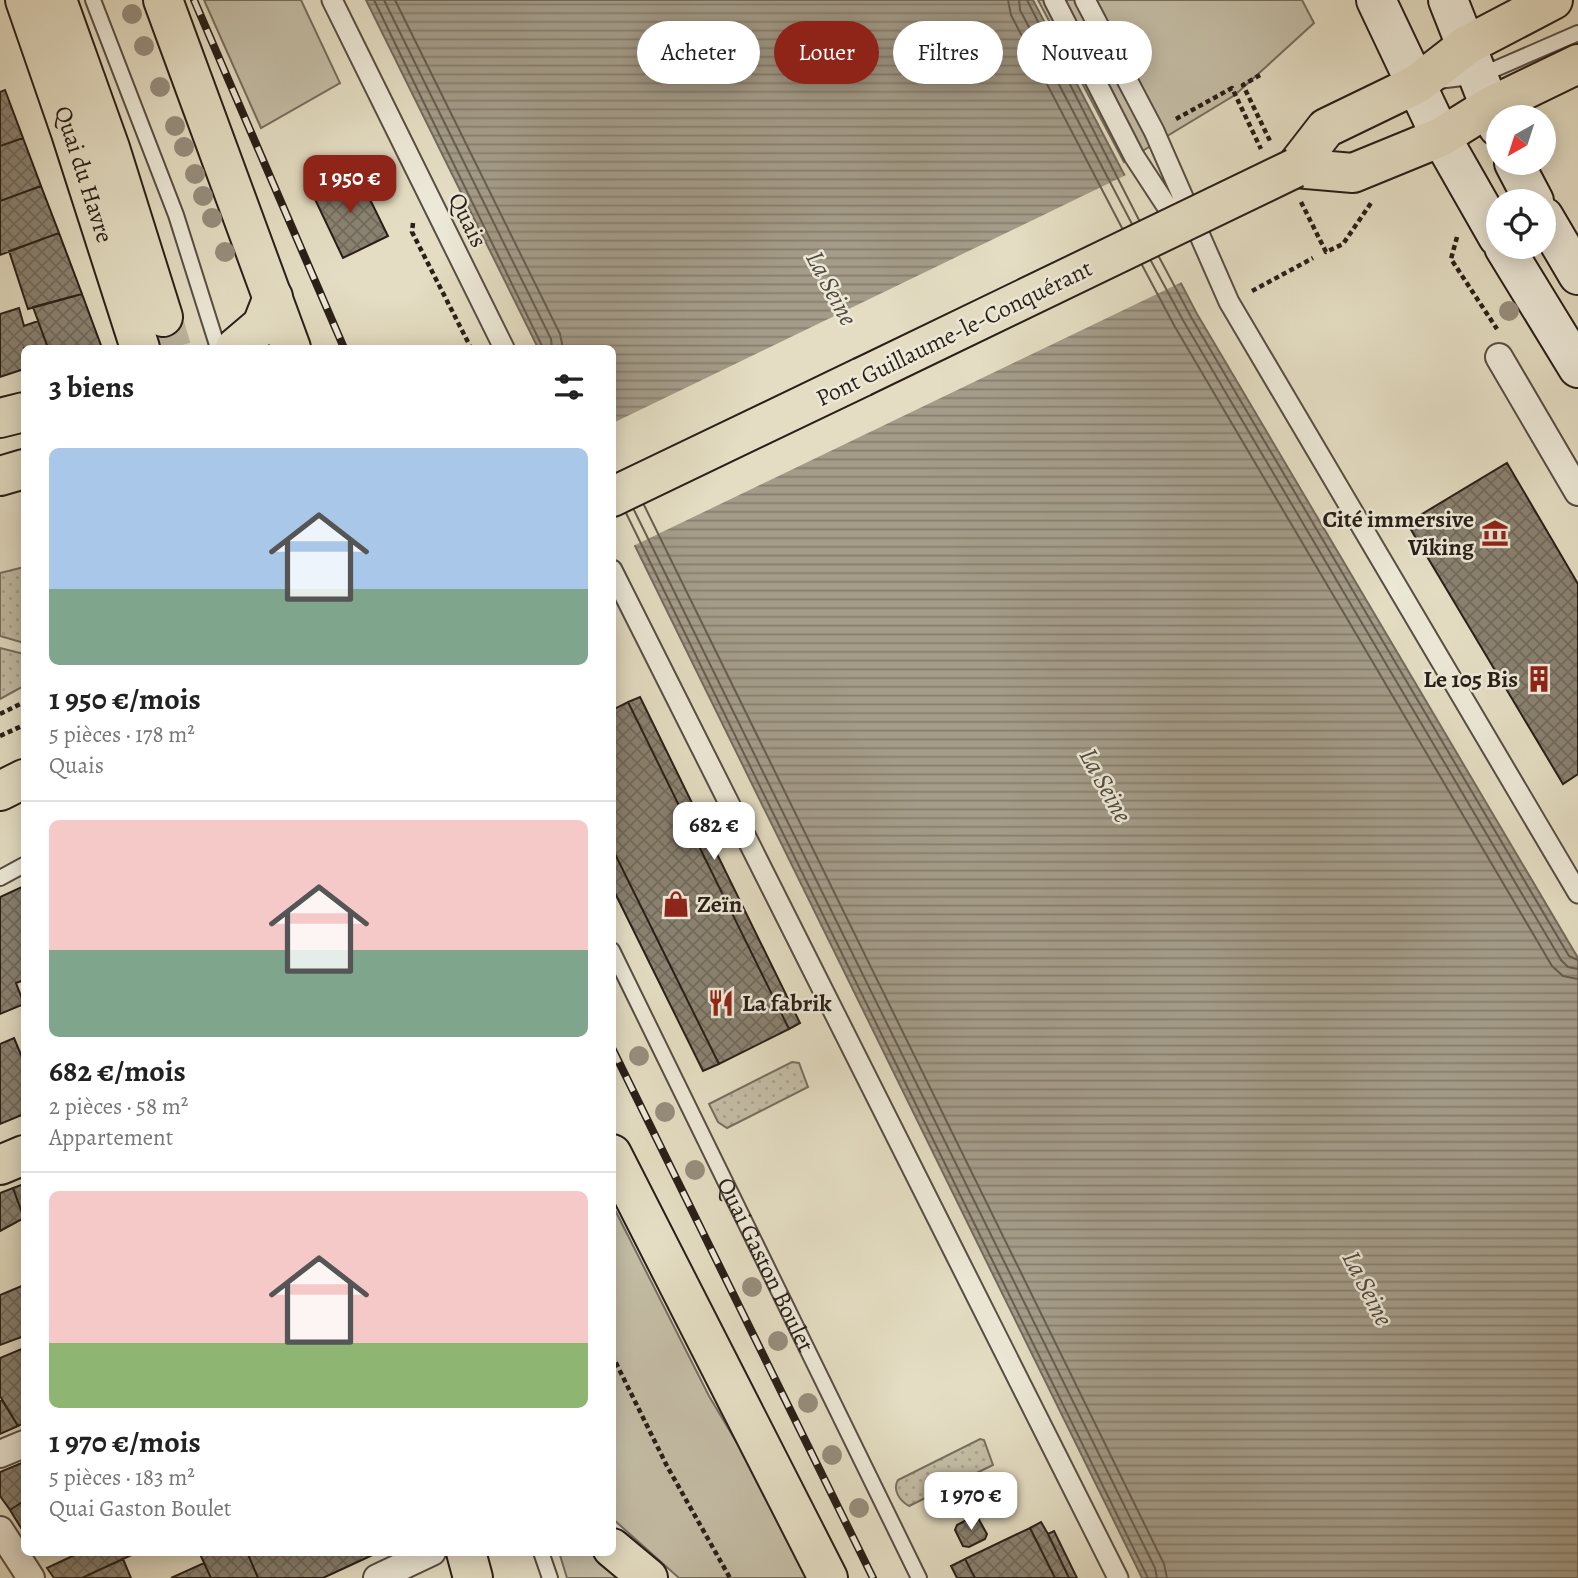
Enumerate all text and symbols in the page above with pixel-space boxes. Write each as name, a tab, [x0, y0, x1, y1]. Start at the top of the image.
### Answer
chip: Acheter	[637, 21, 760, 84]
chip: Louer	[774, 21, 879, 84]
chip: Filtres	[893, 21, 1003, 84]
chip: Nouveau	[1017, 21, 1152, 84]
street label: Quai du Havre	[47, 102, 121, 247]
north arrow	[1486, 105, 1556, 175]
map controls	[1486, 105, 1556, 259]
pin: 1 950 €	[285, 156, 415, 215]
text: 1 950 €	[319, 162, 381, 193]
street label: Quais	[441, 187, 495, 253]
button: locate	[1486, 189, 1556, 259]
water label: La Seine	[797, 245, 866, 332]
street label: Pont Guillaume-le-Conquérant	[811, 252, 1098, 414]
text: 3 biens	[49, 367, 134, 407]
icon: filters	[550, 368, 588, 406]
icon: home	[256, 494, 382, 620]
place label: Cité immersive Viking	[1322, 503, 1475, 563]
museum icon: Cité immersive Viking	[1480, 518, 1510, 548]
place label: Le 105 Bis	[1423, 663, 1518, 695]
building icon: Le 105 Bis	[1524, 664, 1554, 694]
text: 1 950 €/mois	[49, 679, 201, 719]
text: 5 pièces · 178 m²	[49, 719, 195, 750]
water label: La Seine	[1071, 742, 1140, 829]
text: Quais	[49, 750, 104, 781]
pin: 682 €	[665, 802, 763, 862]
text: 682 €	[689, 809, 739, 840]
icon: home	[256, 866, 382, 992]
place label: Zeïn	[697, 888, 743, 920]
shop icon: Zeïn	[661, 889, 691, 919]
place label: La fabrik	[742, 987, 832, 1019]
restaurant icon: La fabrik	[706, 988, 736, 1018]
text: 682 €/mois	[49, 1051, 186, 1091]
text: 2 pièces · 58 m²	[49, 1091, 188, 1122]
text: Appartement	[49, 1122, 173, 1153]
street label: Quai Gaston Boulet	[710, 1172, 822, 1357]
icon: home	[256, 1237, 382, 1363]
water label: La Seine	[1334, 1245, 1401, 1332]
text: 1 970 €/mois	[49, 1422, 201, 1462]
text: 5 pièces · 183 m²	[49, 1462, 195, 1493]
pin: 1 970 €	[906, 1472, 1036, 1532]
text: 1 970 €	[940, 1479, 1002, 1510]
text: Quai Gaston Boulet	[49, 1493, 231, 1524]

